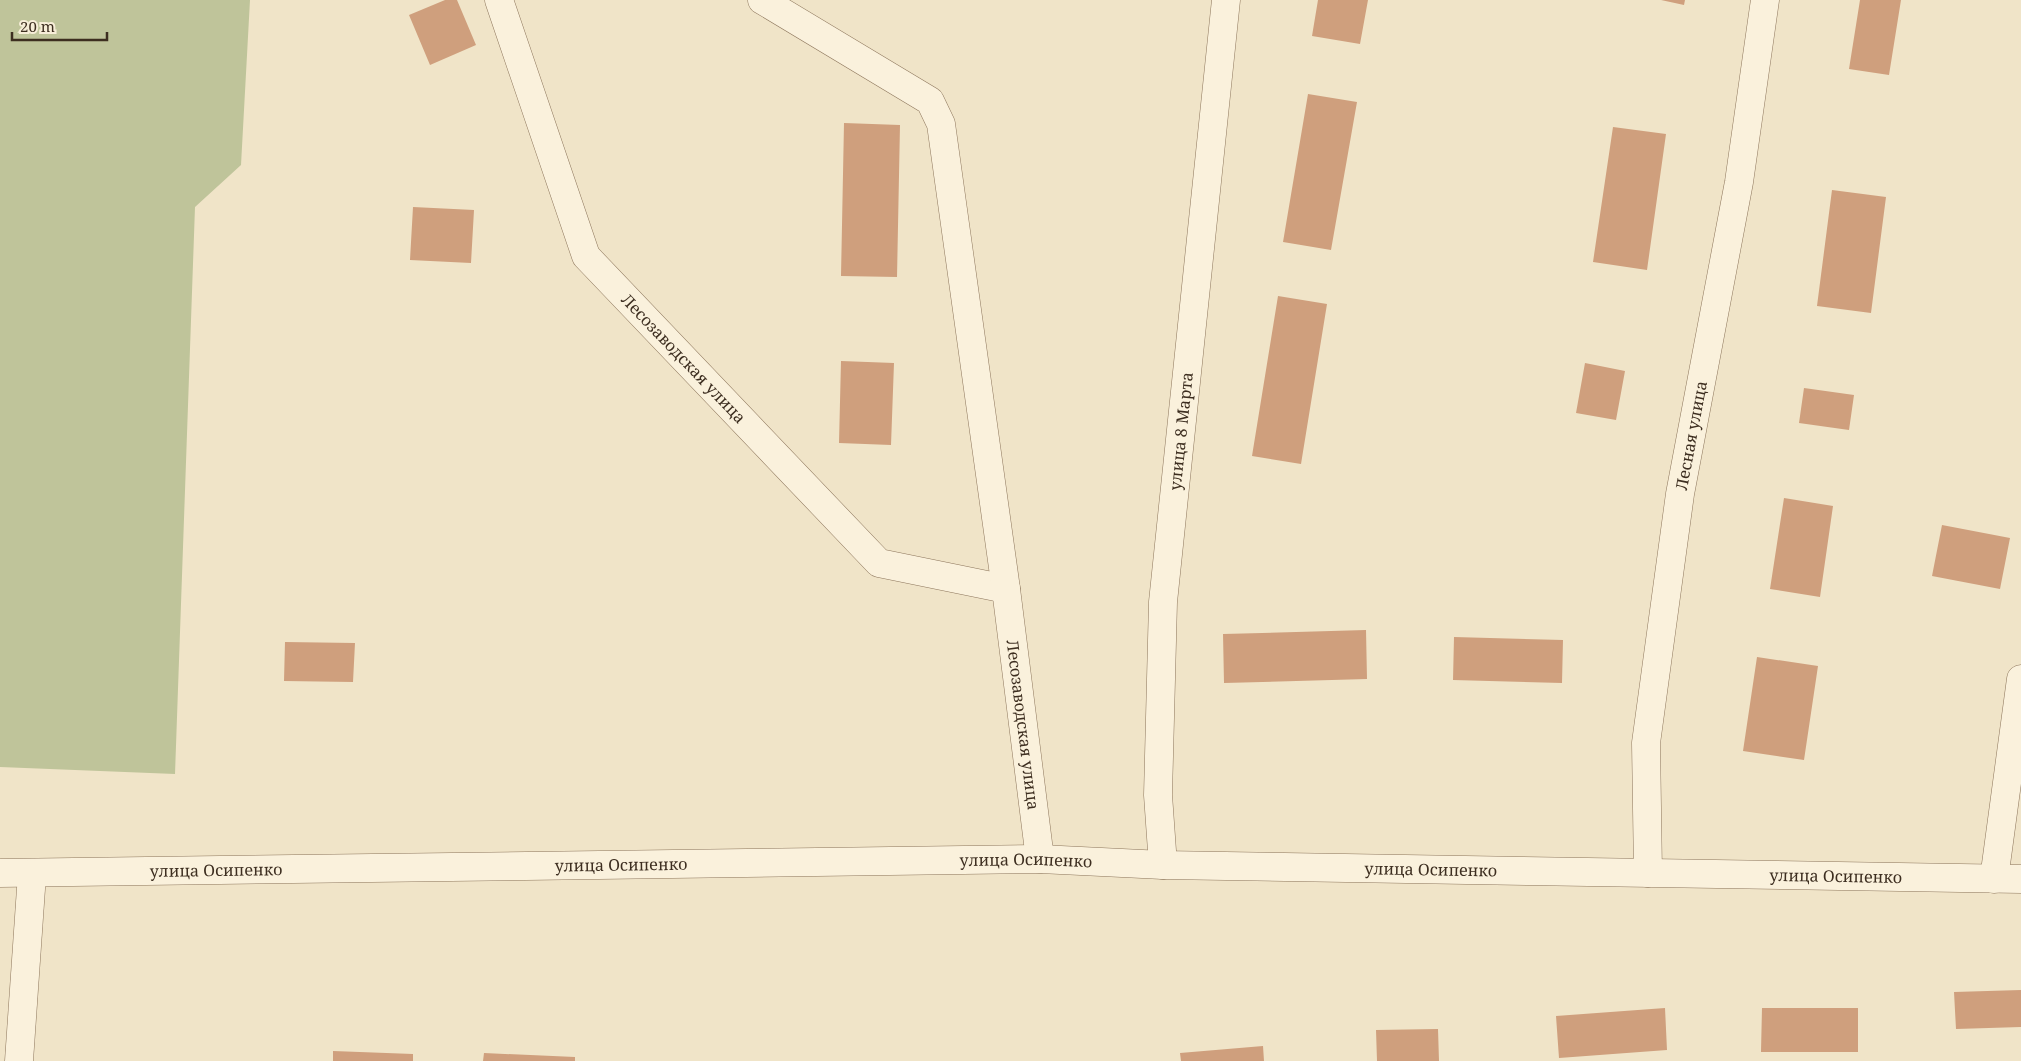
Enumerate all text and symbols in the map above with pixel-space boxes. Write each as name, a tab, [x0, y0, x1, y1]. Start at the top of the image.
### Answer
scale bar	[12, 10, 108, 42]
text: 20 m	[20, 16, 55, 36]
street label: Лесозаводская улица	[617, 289, 751, 428]
street label: улица 8 Марта	[1164, 371, 1198, 491]
street label: Лесная улица	[1670, 379, 1712, 492]
street label: Лесозаводская улица	[1001, 639, 1045, 811]
street label: улица Осипенко	[959, 848, 1093, 873]
street label: улица Осипенко	[554, 853, 687, 877]
street label: улица Осипенко	[1364, 857, 1497, 881]
street label: улица Осипенко	[149, 858, 282, 882]
street label: улица Осипенко	[1769, 864, 1902, 888]

